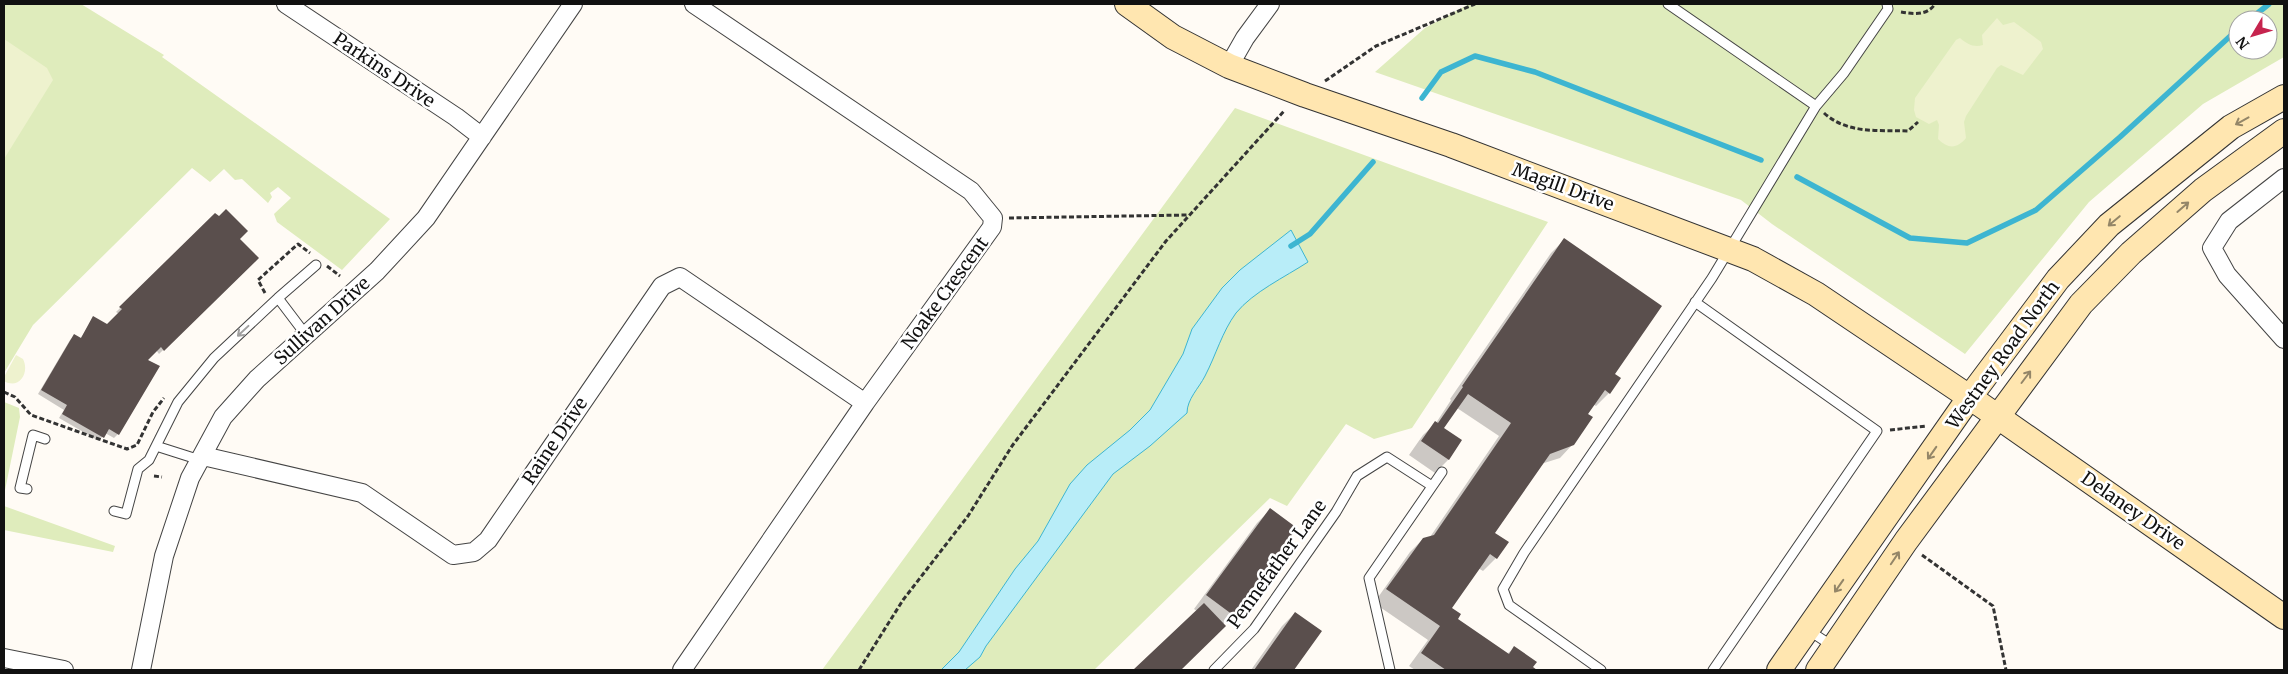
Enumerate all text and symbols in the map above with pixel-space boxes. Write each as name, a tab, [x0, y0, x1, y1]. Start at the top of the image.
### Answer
north arrow	[2228, 10, 2278, 60]
street label: Parkins Drive	[329, 27, 440, 112]
text: N	[2232, 33, 2253, 53]
one-way arrow	[2235, 116, 2249, 126]
street label: Magill Drive	[1509, 158, 1617, 216]
one-way arrow	[2177, 202, 2190, 213]
one-way arrow	[2108, 215, 2121, 226]
street label: Noake Crescent	[896, 232, 993, 353]
street label: Sullivan Drive	[269, 272, 374, 370]
street label: Westney Road North	[1940, 276, 2064, 434]
one-way arrow	[236, 325, 249, 337]
one-way arrow	[2020, 371, 2031, 384]
street label: Raine Drive	[517, 393, 592, 489]
one-way arrow	[1927, 445, 1937, 459]
street label: Delaney Drive	[2077, 466, 2190, 555]
street label: Pennefather Lane	[1222, 495, 1331, 633]
one-way arrow	[1890, 551, 1900, 565]
one-way arrow	[1834, 579, 1844, 593]

